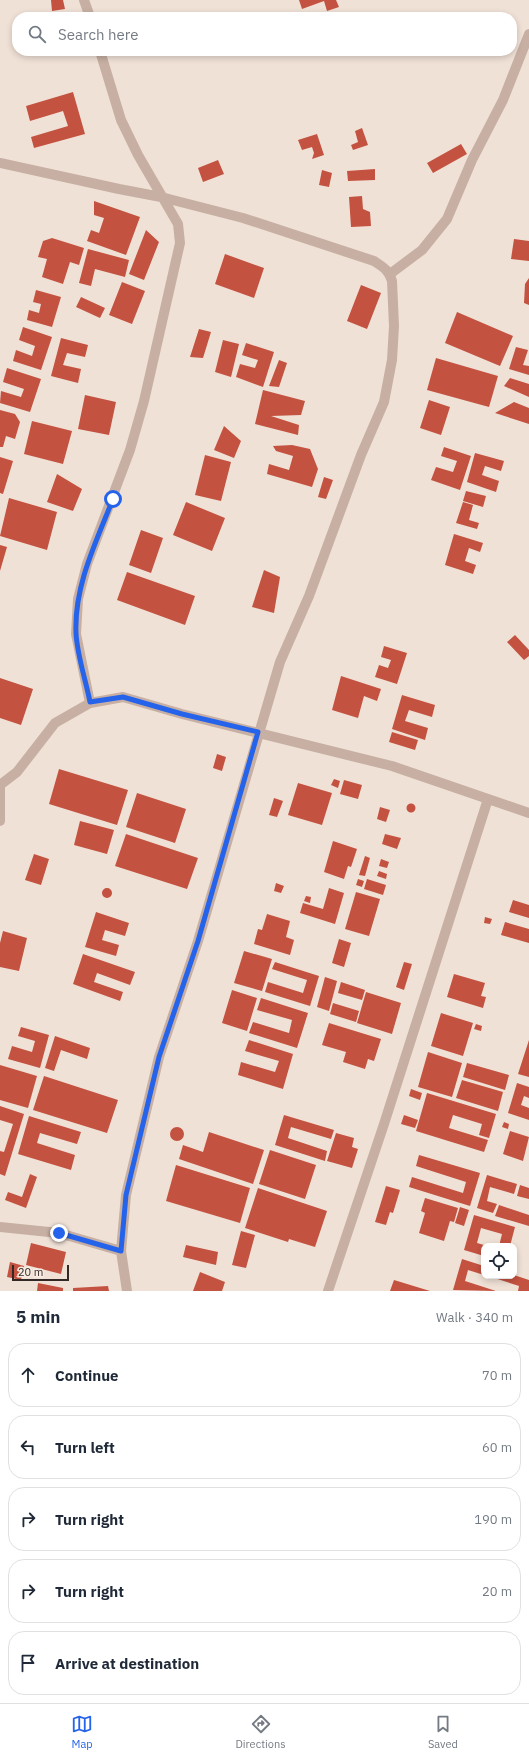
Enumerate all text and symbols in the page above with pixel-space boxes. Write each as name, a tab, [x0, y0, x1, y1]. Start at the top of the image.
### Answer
search box	[12, 12, 517, 56]
icon: search	[26, 23, 48, 45]
text: Search here	[58, 25, 138, 44]
route start	[104, 490, 122, 508]
route end	[50, 1224, 68, 1242]
map controls	[481, 1243, 517, 1279]
button: locate	[481, 1243, 517, 1279]
scale bar	[12, 1263, 69, 1282]
text: 20 m	[18, 1265, 43, 1279]
text: 5 min	[16, 1306, 60, 1328]
text: Walk · 340 m	[436, 1309, 513, 1326]
icon: ahead	[17, 1364, 39, 1386]
text: Continue	[55, 1366, 119, 1385]
text: 70 m	[482, 1367, 512, 1384]
icon: left	[17, 1436, 39, 1458]
text: Turn left	[55, 1438, 115, 1457]
text: 60 m	[482, 1439, 512, 1456]
icon: right	[17, 1508, 39, 1530]
text: Turn right	[55, 1510, 124, 1529]
text: 190 m	[474, 1511, 512, 1528]
icon: right	[17, 1580, 39, 1602]
text: Turn right	[55, 1582, 124, 1601]
text: 20 m	[482, 1583, 512, 1600]
icon: arrive	[17, 1652, 39, 1674]
text: Arrive at destination	[55, 1654, 199, 1673]
tab: Map	[71, 1713, 93, 1751]
tab: Directions	[235, 1713, 286, 1751]
tab: Saved	[428, 1713, 458, 1751]

